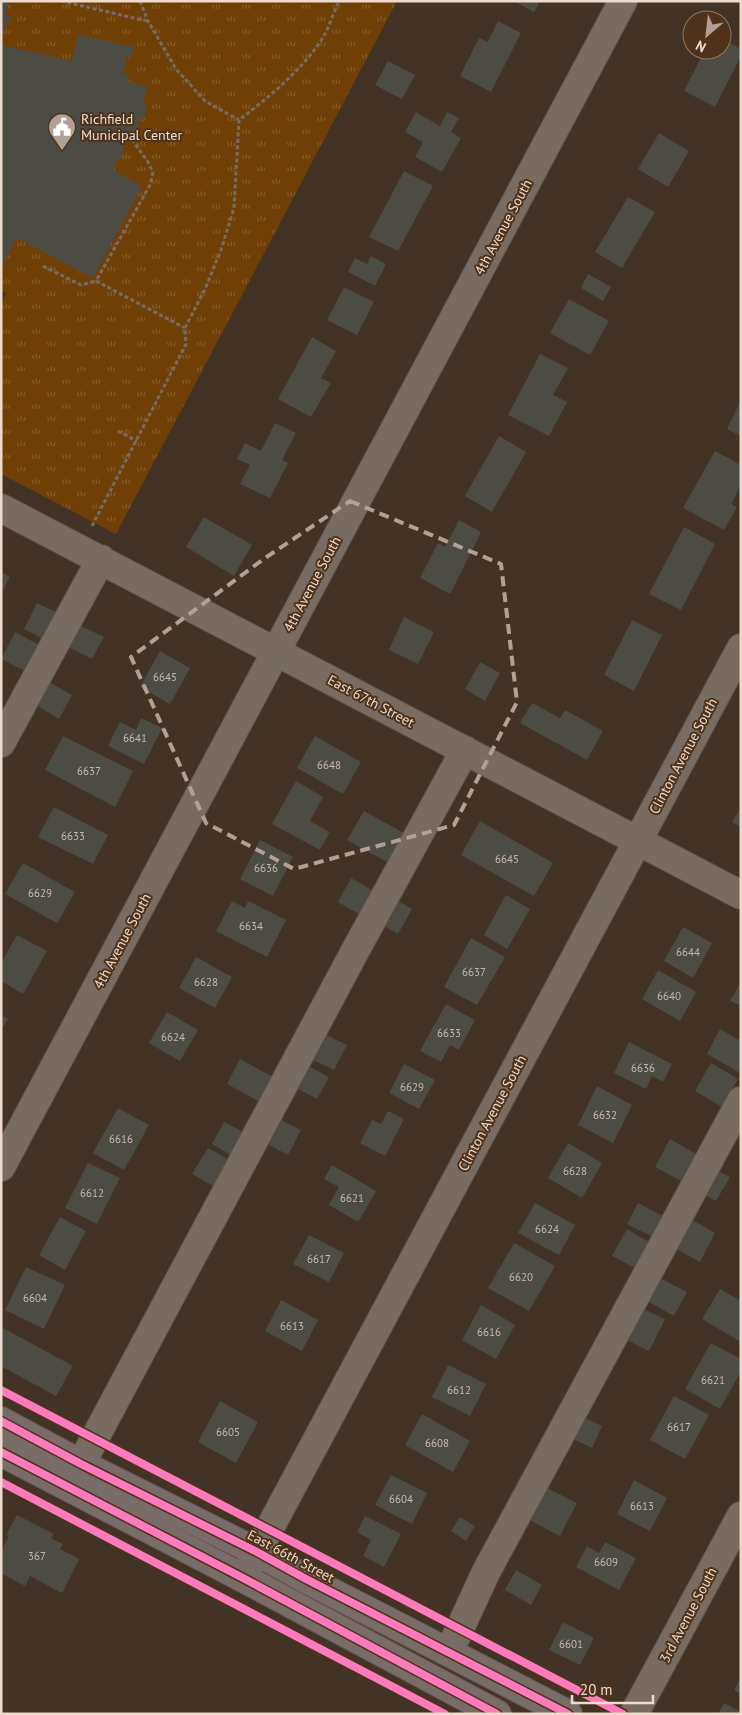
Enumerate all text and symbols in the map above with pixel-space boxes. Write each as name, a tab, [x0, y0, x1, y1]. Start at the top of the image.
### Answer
north arrow	[682, 10, 732, 60]
text: N	[693, 36, 709, 57]
place label: Richfield Municipal Center	[81, 110, 182, 144]
public building icon: Richfield Municipal Center	[47, 112, 77, 151]
street label: 4th Avenue South	[470, 176, 536, 278]
street label: 4th Avenue South	[279, 533, 345, 635]
house number: 6645	[153, 670, 177, 684]
street label: East 67th Street	[325, 671, 418, 732]
street label: Clinton Avenue South	[645, 695, 721, 817]
house number: 6641	[123, 731, 147, 745]
house number: 6648	[317, 758, 341, 772]
house number: 6637	[77, 764, 101, 778]
house number: 6633	[61, 829, 85, 843]
house number: 6645	[495, 852, 519, 866]
house number: 6636	[254, 861, 278, 875]
house number: 6629	[28, 886, 52, 900]
street label: 4th Avenue South	[89, 890, 155, 992]
house number: 6634	[239, 919, 263, 933]
house number: 6644	[676, 945, 700, 959]
house number: 6637	[462, 965, 486, 979]
house number: 6628	[194, 975, 218, 989]
house number: 6640	[657, 989, 681, 1003]
house number: 6633	[437, 1026, 461, 1040]
house number: 6624	[161, 1030, 185, 1044]
street label: Clinton Avenue South	[454, 1052, 530, 1174]
house number: 6636	[631, 1061, 655, 1075]
house number: 6629	[400, 1080, 424, 1094]
house number: 6632	[593, 1108, 617, 1122]
house number: 6616	[109, 1132, 133, 1146]
house number: 6628	[563, 1164, 587, 1178]
house number: 6612	[80, 1186, 104, 1200]
house number: 6621	[340, 1191, 364, 1205]
house number: 6624	[535, 1222, 559, 1236]
house number: 6617	[307, 1252, 331, 1266]
house number: 6620	[509, 1270, 533, 1284]
house number: 6604	[23, 1291, 47, 1305]
house number: 6613	[280, 1319, 304, 1333]
house number: 6616	[477, 1325, 501, 1339]
house number: 6621	[701, 1373, 725, 1387]
house number: 6612	[447, 1383, 471, 1397]
house number: 6617	[667, 1420, 691, 1434]
house number: 6605	[216, 1425, 240, 1439]
house number: 6608	[425, 1436, 449, 1450]
house number: 6604	[389, 1492, 413, 1506]
house number: 6613	[630, 1499, 654, 1513]
street label: East 66th Street	[244, 1526, 338, 1587]
house number: 367	[28, 1549, 46, 1563]
house number: 6609	[594, 1555, 618, 1569]
street label: 3rd Avenue South	[655, 1564, 721, 1666]
house number: 6601	[559, 1637, 583, 1651]
scale bar	[572, 1672, 653, 1704]
text: 20 m	[580, 1680, 613, 1699]

